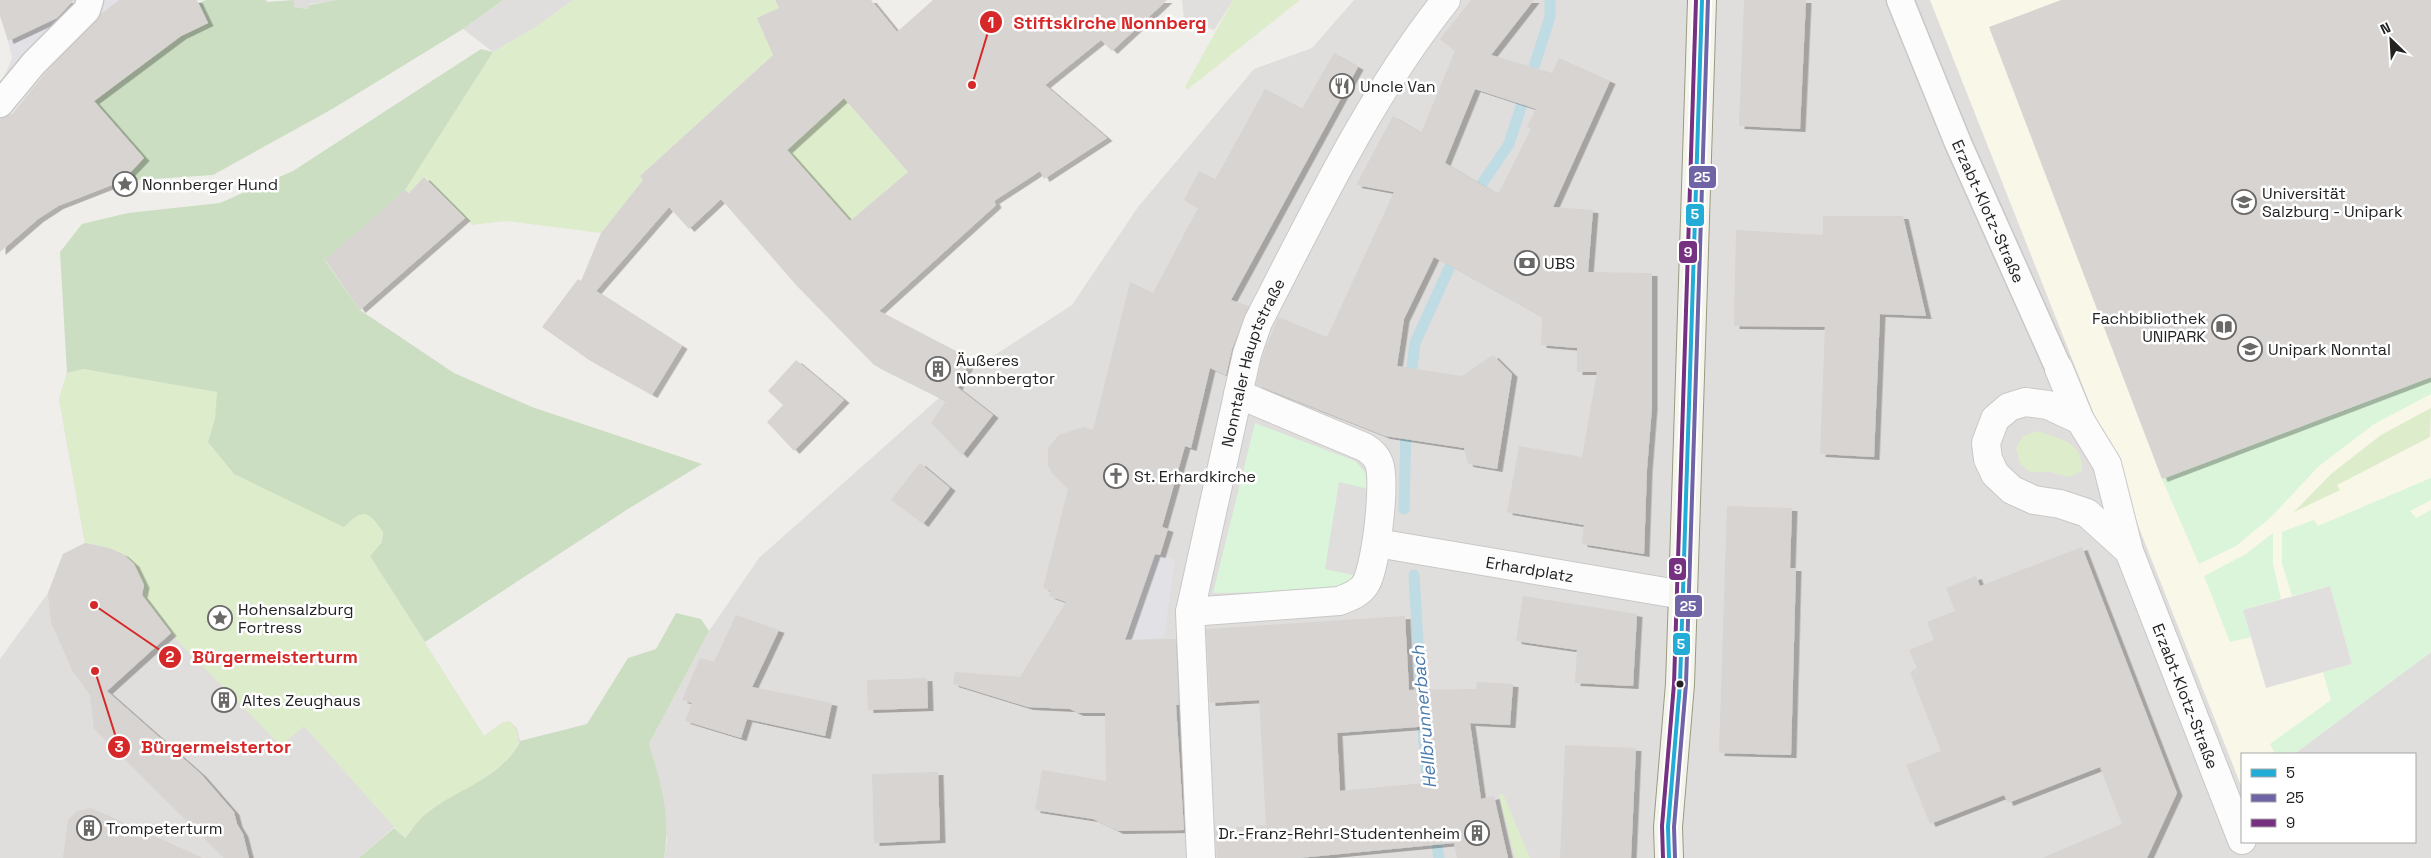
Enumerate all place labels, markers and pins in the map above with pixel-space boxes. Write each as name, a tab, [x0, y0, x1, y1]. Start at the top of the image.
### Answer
callout: Stiftskirche Nonnberg	[978, 6, 1216, 39]
restaurant icon: Uncle Van	[1329, 73, 1355, 99]
place label: Uncle Van	[1360, 76, 1436, 97]
place icon: Nonnberger Hund	[112, 171, 138, 197]
place label: Nonnberger Hund	[142, 174, 278, 195]
place label: Universität Salzburg - Unipark	[2262, 183, 2403, 222]
school or university icon: Universität Salzburg - Unipark	[2231, 189, 2257, 215]
bank icon: UBS	[1514, 250, 1540, 276]
place label: UBS	[1544, 253, 1575, 274]
place label: Fachbibliothek UNIPARK	[2092, 308, 2206, 347]
library icon: Fachbibliothek UNIPARK	[2211, 314, 2237, 340]
school or university icon: Unipark Nonntal	[2237, 336, 2263, 362]
place label: Unipark Nonntal	[2268, 339, 2391, 360]
place label: Äußeres Nonnbergtor	[956, 350, 1055, 389]
building icon: Äußeres Nonnbergtor	[925, 356, 951, 382]
church icon: St. Erhardkirche	[1103, 463, 1129, 489]
place label: St. Erhardkirche	[1134, 466, 1256, 487]
place label: Hohensalzburg Fortress	[238, 599, 353, 638]
place icon: Hohensalzburg Fortress	[207, 605, 233, 631]
callout: Bürgermeisterturm	[158, 640, 368, 673]
unlabelled marker	[1675, 679, 1685, 689]
building icon: Altes Zeughaus	[211, 687, 237, 713]
place label: Altes Zeughaus	[242, 690, 361, 711]
callout: Bürgermeistertor	[106, 730, 301, 763]
building icon: Trompeterturm	[76, 815, 102, 841]
place label: Trompeterturm	[106, 818, 223, 839]
building icon: Dr.-Franz-Rehrl-Studentenheim	[1464, 820, 1490, 846]
place label: Dr.-Franz-Rehrl-Studentenheim	[1218, 823, 1460, 844]

